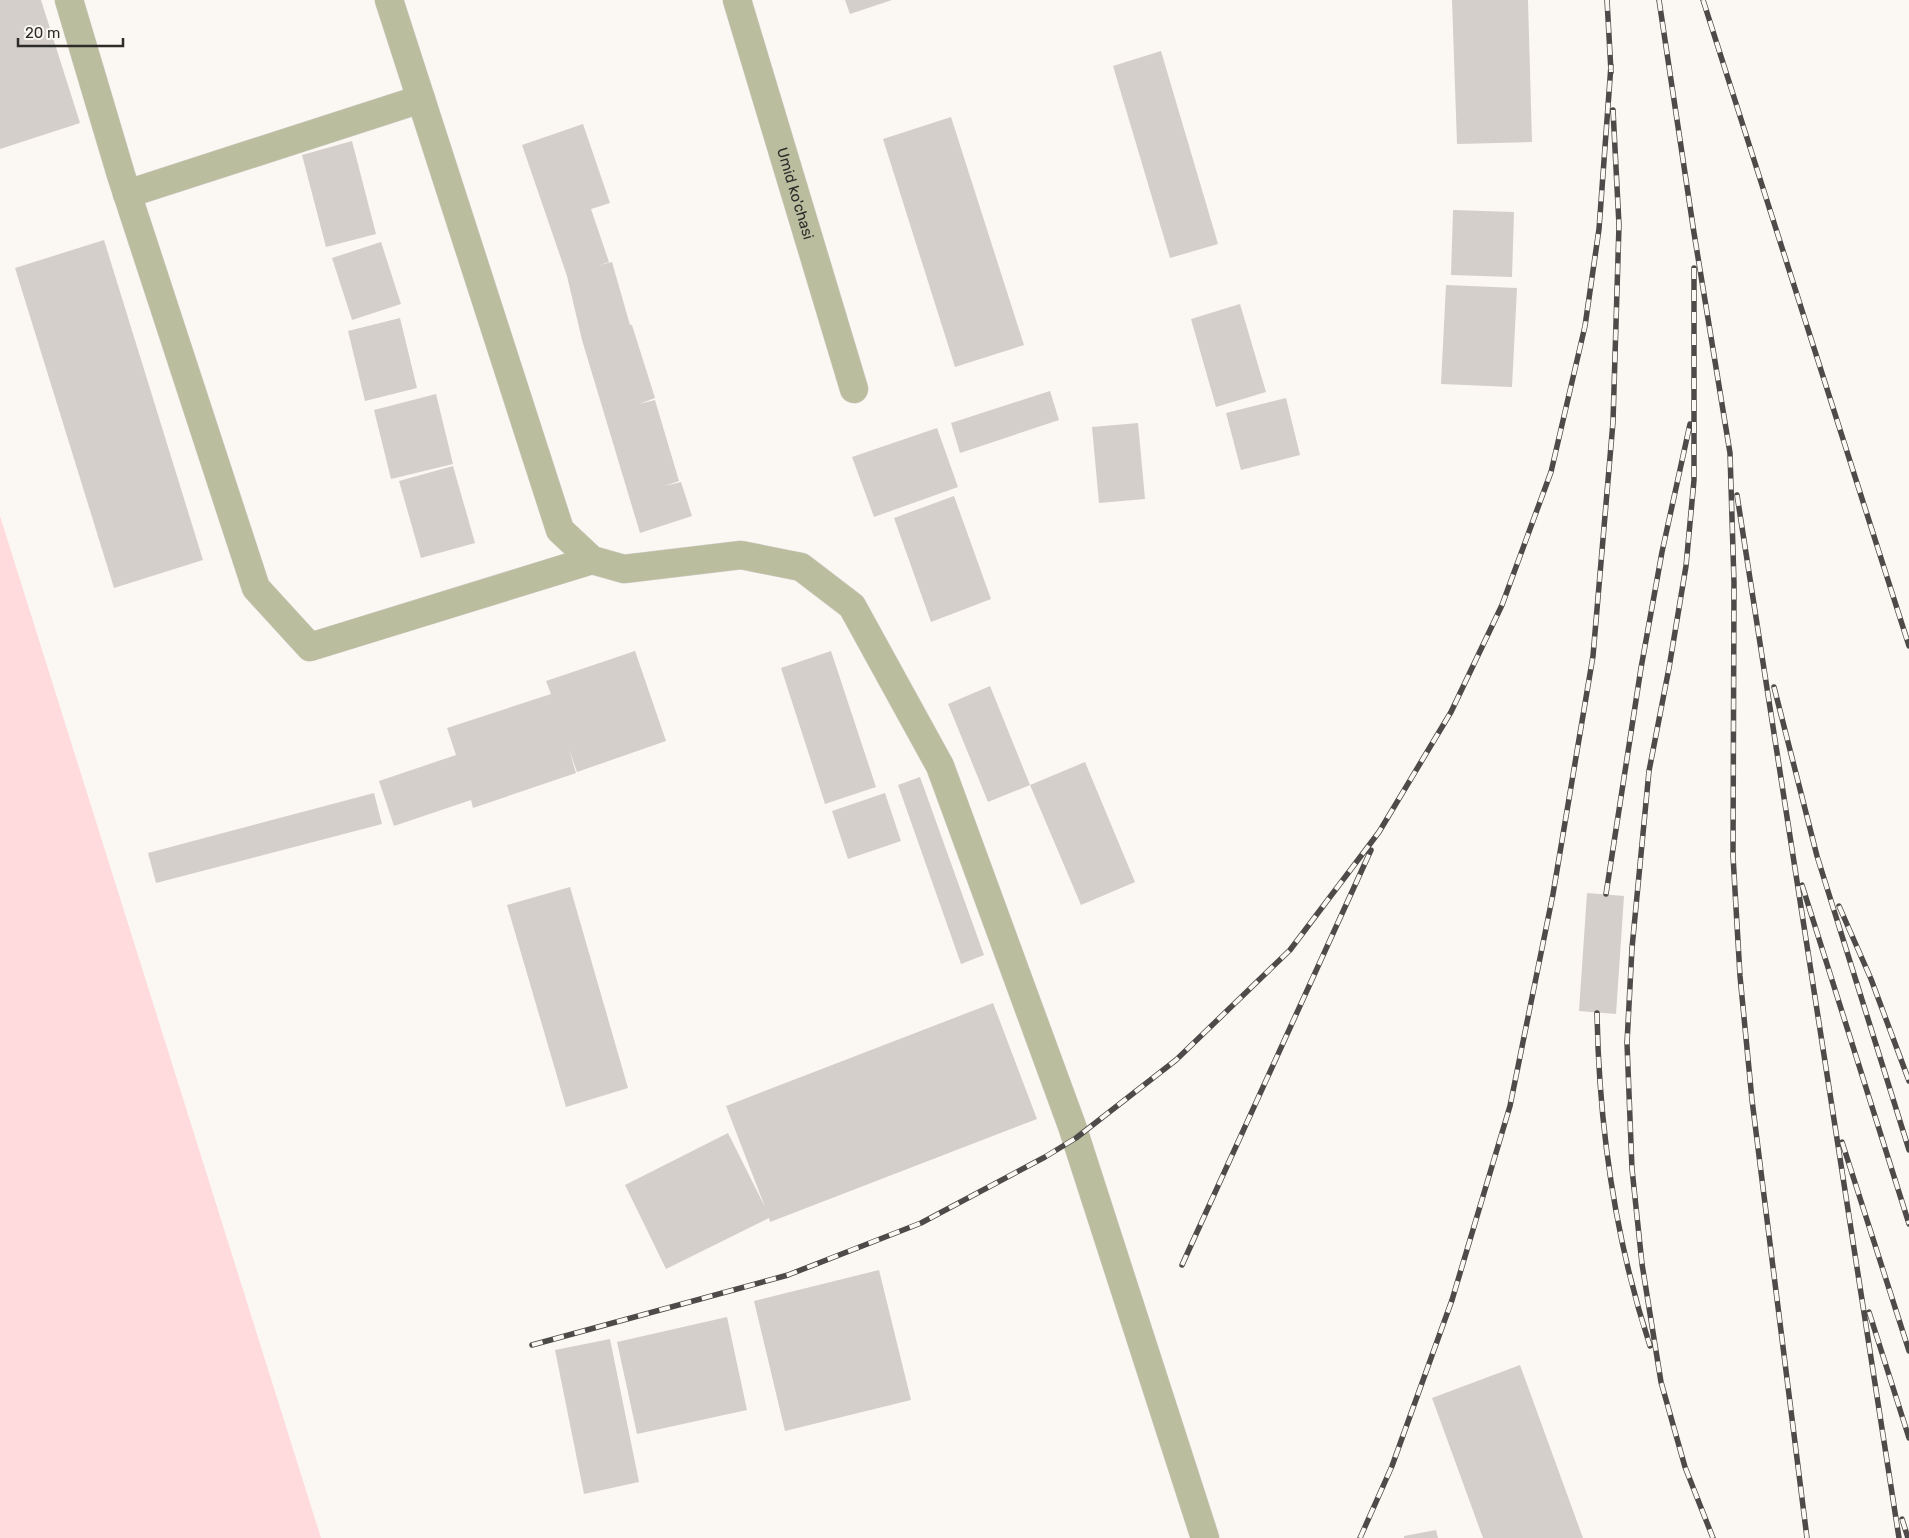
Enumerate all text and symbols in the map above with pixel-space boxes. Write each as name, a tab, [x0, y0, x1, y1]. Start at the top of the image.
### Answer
scale bar	[18, 15, 122, 47]
text: 20 m	[25, 24, 60, 42]
street label: Umid ko'chasi	[773, 145, 818, 242]

